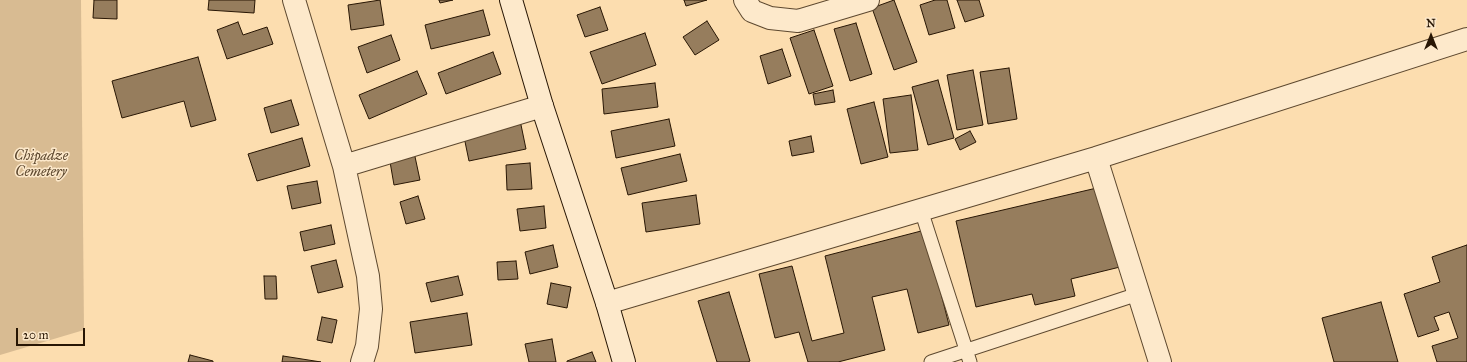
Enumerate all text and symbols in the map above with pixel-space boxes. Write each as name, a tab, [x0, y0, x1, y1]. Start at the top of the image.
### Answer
north arrow	[1411, 16, 1451, 56]
text: N	[1426, 17, 1436, 30]
park label: Chipadze Cemetery	[14, 149, 68, 182]
scale bar	[18, 320, 87, 346]
text: 20 m	[23, 328, 49, 342]

